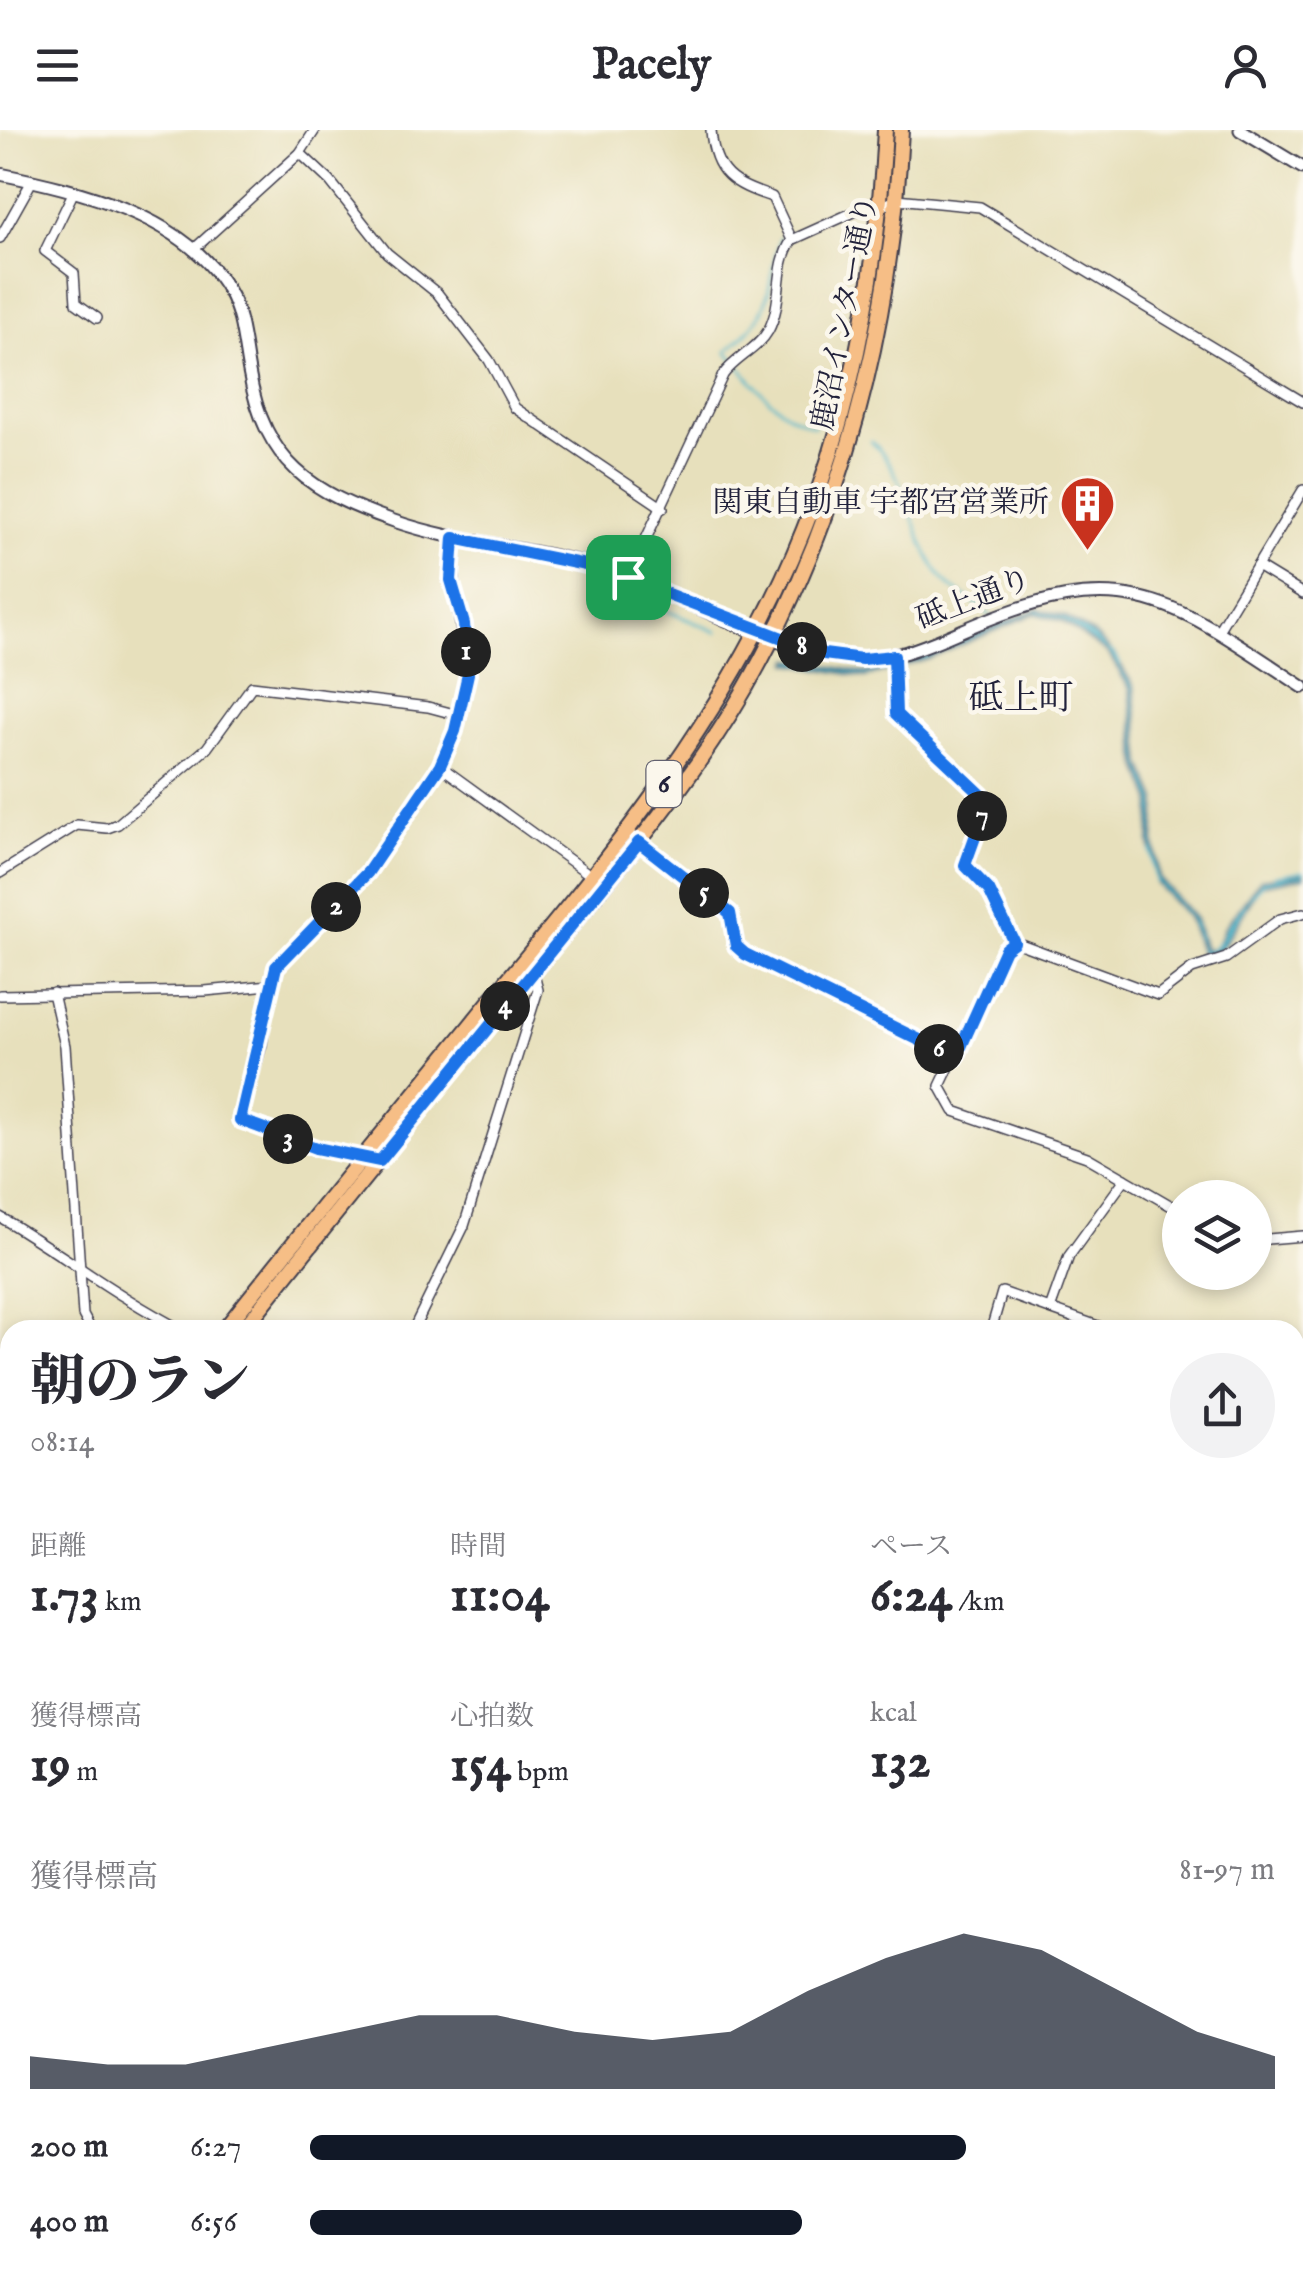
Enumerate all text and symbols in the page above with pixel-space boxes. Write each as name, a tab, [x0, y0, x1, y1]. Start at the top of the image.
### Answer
text: Pacely	[592, 37, 711, 94]
icon: menu	[30, 38, 85, 93]
icon: person	[1218, 38, 1273, 93]
street label: 鹿沼インター通り	[805, 192, 887, 434]
building icon: 関東自動車 宇都宮営業所	[1058, 474, 1118, 553]
place label: 関東自動車 宇都宮営業所	[712, 485, 1049, 523]
pin	[586, 535, 671, 620]
icon: arrive	[601, 550, 656, 605]
street label: 砥上通り	[911, 561, 1037, 639]
pin: 8	[777, 622, 827, 672]
pin: 1	[441, 627, 491, 677]
text: 8	[797, 629, 807, 664]
text: 1	[461, 634, 471, 669]
district label: 砥上町	[968, 677, 1074, 722]
road number: 6	[646, 761, 682, 807]
pin: 7	[957, 791, 1007, 841]
text: 7	[975, 798, 989, 833]
pin: 5	[679, 868, 729, 918]
text: 5	[699, 875, 709, 910]
pin: 2	[311, 882, 361, 932]
text: 2	[329, 889, 343, 924]
pin: 4	[480, 981, 530, 1031]
text: 4	[498, 988, 512, 1023]
pin: 6	[914, 1024, 964, 1074]
text: 6	[933, 1031, 945, 1066]
pin: 3	[263, 1114, 313, 1164]
text: 3	[283, 1121, 293, 1156]
map controls	[1162, 1180, 1272, 1290]
button: layers	[1162, 1180, 1272, 1290]
text: 朝のラン	[30, 1349, 250, 1419]
button: share	[1170, 1353, 1275, 1458]
text: 08:14	[30, 1422, 94, 1463]
text: 距離	[30, 1530, 86, 1565]
text: 時間	[450, 1530, 506, 1565]
text: ペース	[870, 1530, 953, 1565]
text: 1.73	[30, 1565, 99, 1628]
text: 11:04	[450, 1565, 550, 1628]
text: 6:24	[870, 1565, 952, 1628]
text: km	[99, 1585, 142, 1620]
text: /km	[952, 1585, 1005, 1620]
text: kcal	[870, 1696, 917, 1731]
text: 獲得標高	[30, 1700, 142, 1735]
text: 心拍数	[450, 1700, 534, 1735]
text: 132	[870, 1731, 931, 1794]
text: 19	[30, 1735, 70, 1798]
text: 154	[450, 1735, 511, 1798]
text: m	[70, 1755, 98, 1790]
text: bpm	[511, 1755, 569, 1790]
text: 81–97 m	[1179, 1850, 1275, 1891]
text: 獲得標高	[30, 1858, 158, 1899]
text: 200 m	[30, 2127, 108, 2168]
text: 6:27	[190, 2127, 242, 2168]
text: 400 m	[30, 2202, 109, 2243]
text: 6:56	[190, 2202, 237, 2243]

